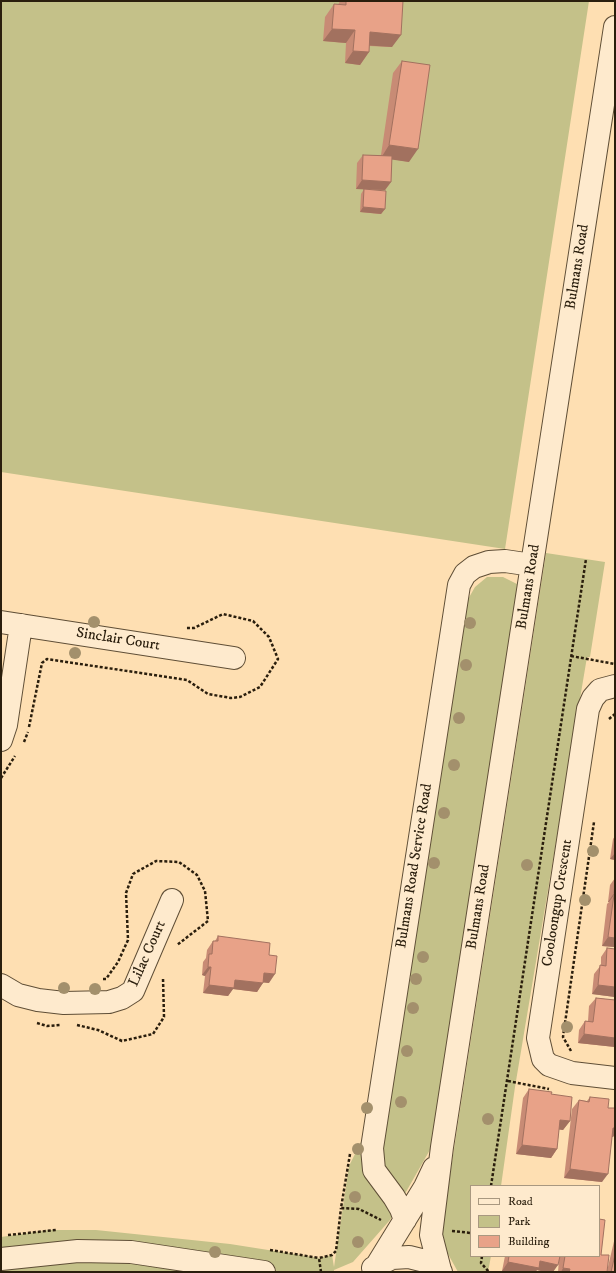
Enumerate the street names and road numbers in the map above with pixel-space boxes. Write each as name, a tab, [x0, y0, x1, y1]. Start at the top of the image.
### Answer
street label: Bulmans Road	[562, 223, 594, 311]
street label: Bulmans Road	[513, 543, 545, 631]
street label: Sinclair Court	[75, 625, 161, 655]
street label: Bulmans Road Service Road	[393, 782, 437, 950]
street label: Cooloongup Crescent	[539, 838, 577, 968]
street label: Bulmans Road	[463, 863, 495, 951]
street label: Lilac Court	[126, 918, 170, 990]

